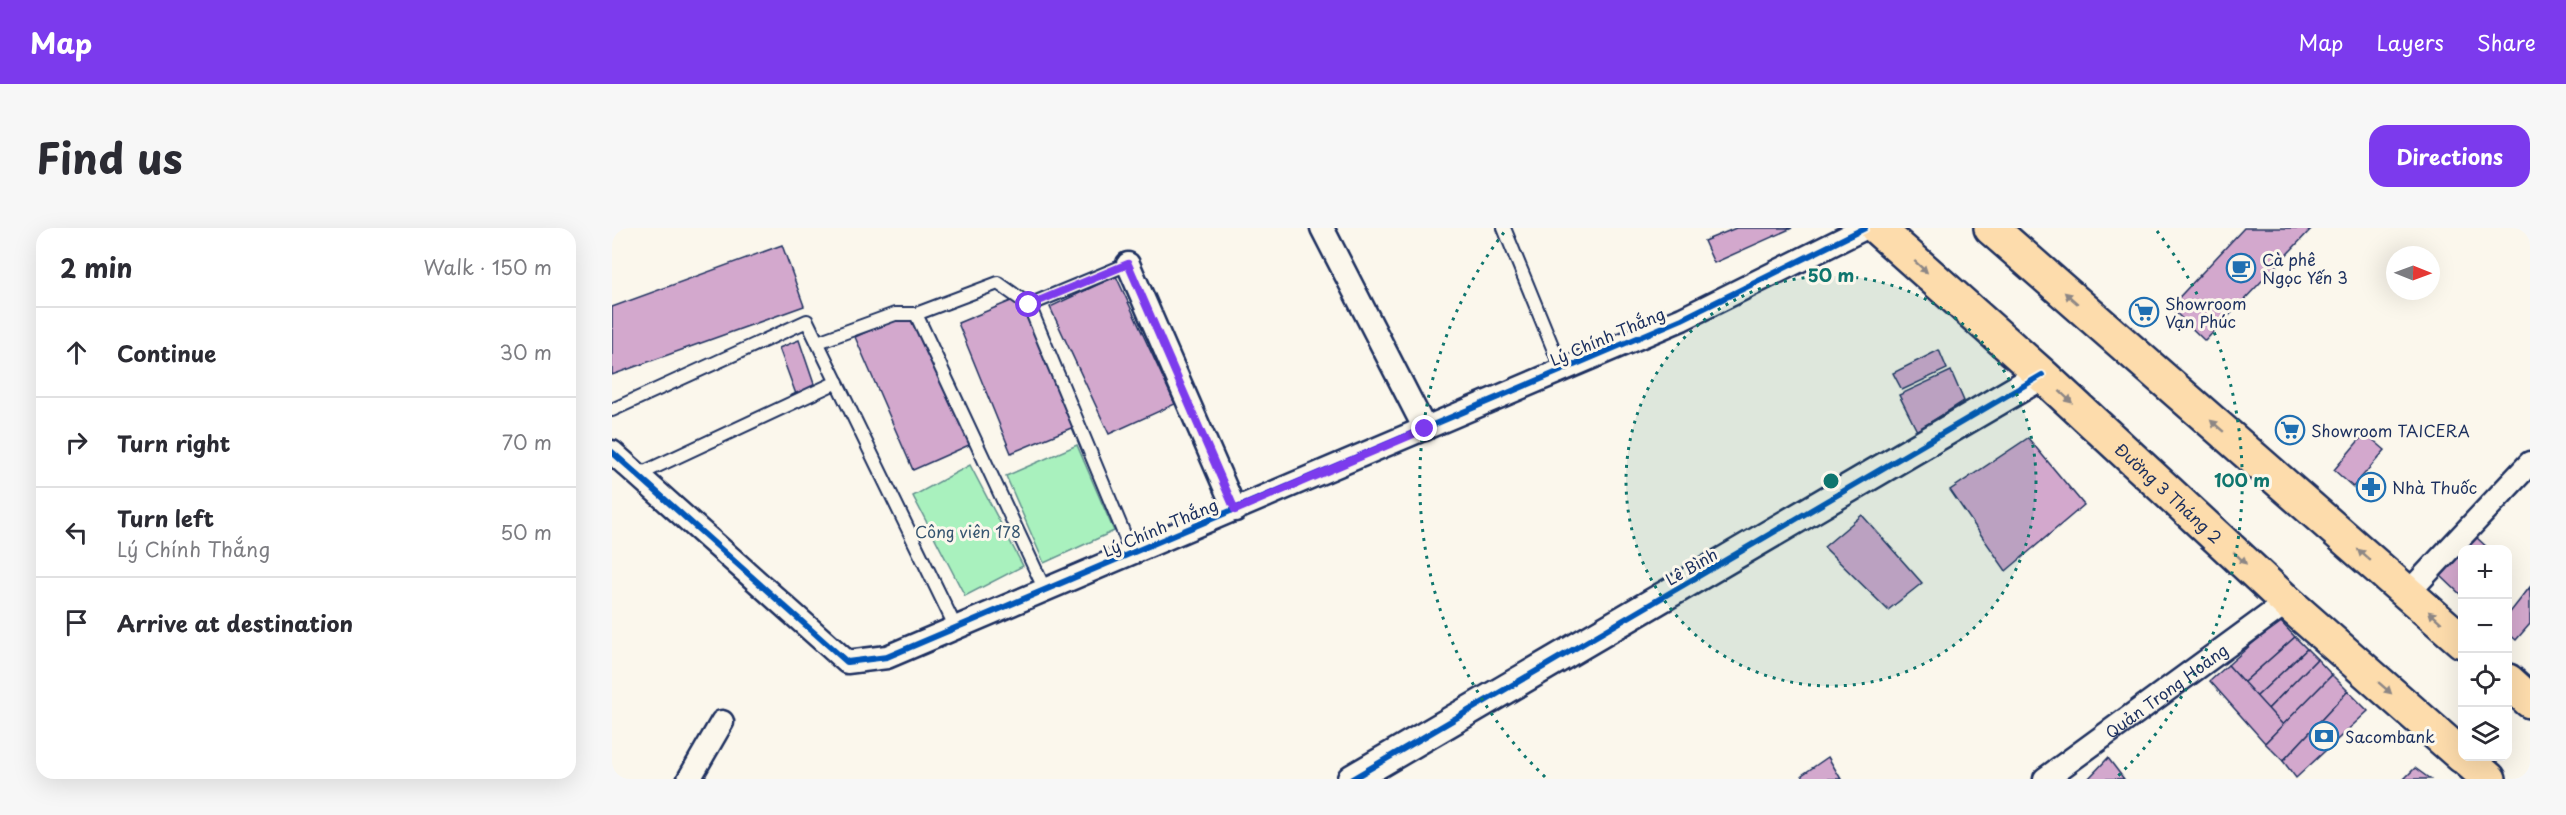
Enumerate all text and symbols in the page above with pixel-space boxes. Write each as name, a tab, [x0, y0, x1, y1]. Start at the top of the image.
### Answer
text: Map	[30, 21, 92, 64]
text: Map	[2299, 26, 2343, 58]
text: Layers	[2376, 26, 2444, 58]
text: Share	[2477, 26, 2536, 58]
text: Find us	[36, 125, 183, 188]
button: Directions	[2369, 125, 2530, 187]
north arrow	[2386, 246, 2440, 300]
place label: Cà phê Ngọc Yến 3	[2262, 247, 2348, 289]
text: 2 min	[60, 248, 133, 287]
text: Walk · 150 m	[423, 252, 552, 282]
cafe icon: Cà phê Ngọc Yến 3	[2225, 252, 2257, 284]
one-way arrow	[1913, 260, 1928, 274]
text: 50 m	[1808, 261, 1854, 288]
route start	[1015, 291, 1041, 317]
place label: Showroom Vạn Phúc	[2165, 291, 2246, 333]
one-way arrow	[2064, 292, 2079, 305]
supermarket icon: Showroom Vạn Phúc	[2128, 296, 2160, 328]
street label: Lý Chính Thắng	[1546, 301, 1668, 371]
icon: ahead	[60, 336, 93, 369]
text: Continue	[117, 336, 216, 369]
text: 30 m	[499, 337, 552, 367]
one-way arrow	[2058, 390, 2073, 403]
supermarket icon: Showroom TAICERA	[2274, 414, 2306, 446]
route end	[1411, 415, 1437, 441]
place label: Showroom TAICERA	[2311, 418, 2470, 442]
one-way arrow	[2210, 420, 2225, 433]
icon: right	[60, 426, 93, 459]
text: Turn right	[117, 426, 230, 459]
text: 70 m	[502, 427, 552, 457]
street label: Đường 3 Tháng 2	[2110, 437, 2228, 548]
text: 100 m	[2214, 466, 2270, 493]
centre of rings	[1821, 471, 1841, 491]
pharmacy icon: Nhà Thuốc	[2355, 471, 2387, 503]
place label: Nhà Thuốc	[2392, 475, 2477, 499]
street label: Lý Chính Thắng	[1099, 492, 1221, 562]
text: Turn left	[117, 501, 214, 534]
icon: left	[60, 516, 93, 549]
text: 50 m	[500, 517, 552, 547]
park label: Công viên 178	[915, 519, 1021, 543]
text: Lý Chính Thắng	[117, 534, 270, 564]
street label: Lê Bình	[1660, 541, 1722, 591]
map controls	[2458, 545, 2512, 761]
button: +	[2458, 545, 2512, 599]
one-way arrow	[2357, 549, 2372, 562]
one-way arrow	[2232, 551, 2247, 564]
button: −	[2458, 599, 2512, 653]
icon: arrive	[60, 606, 93, 639]
text: Arrive at destination	[117, 606, 353, 639]
one-way arrow	[2428, 610, 2443, 624]
street label: Quản Trọng Hoàng	[2100, 637, 2232, 743]
button: locate	[2458, 653, 2512, 707]
one-way arrow	[2377, 681, 2392, 694]
button: layers	[2458, 707, 2512, 761]
bank icon: Sacombank	[2308, 720, 2340, 752]
place label: Sacombank	[2345, 724, 2435, 748]

